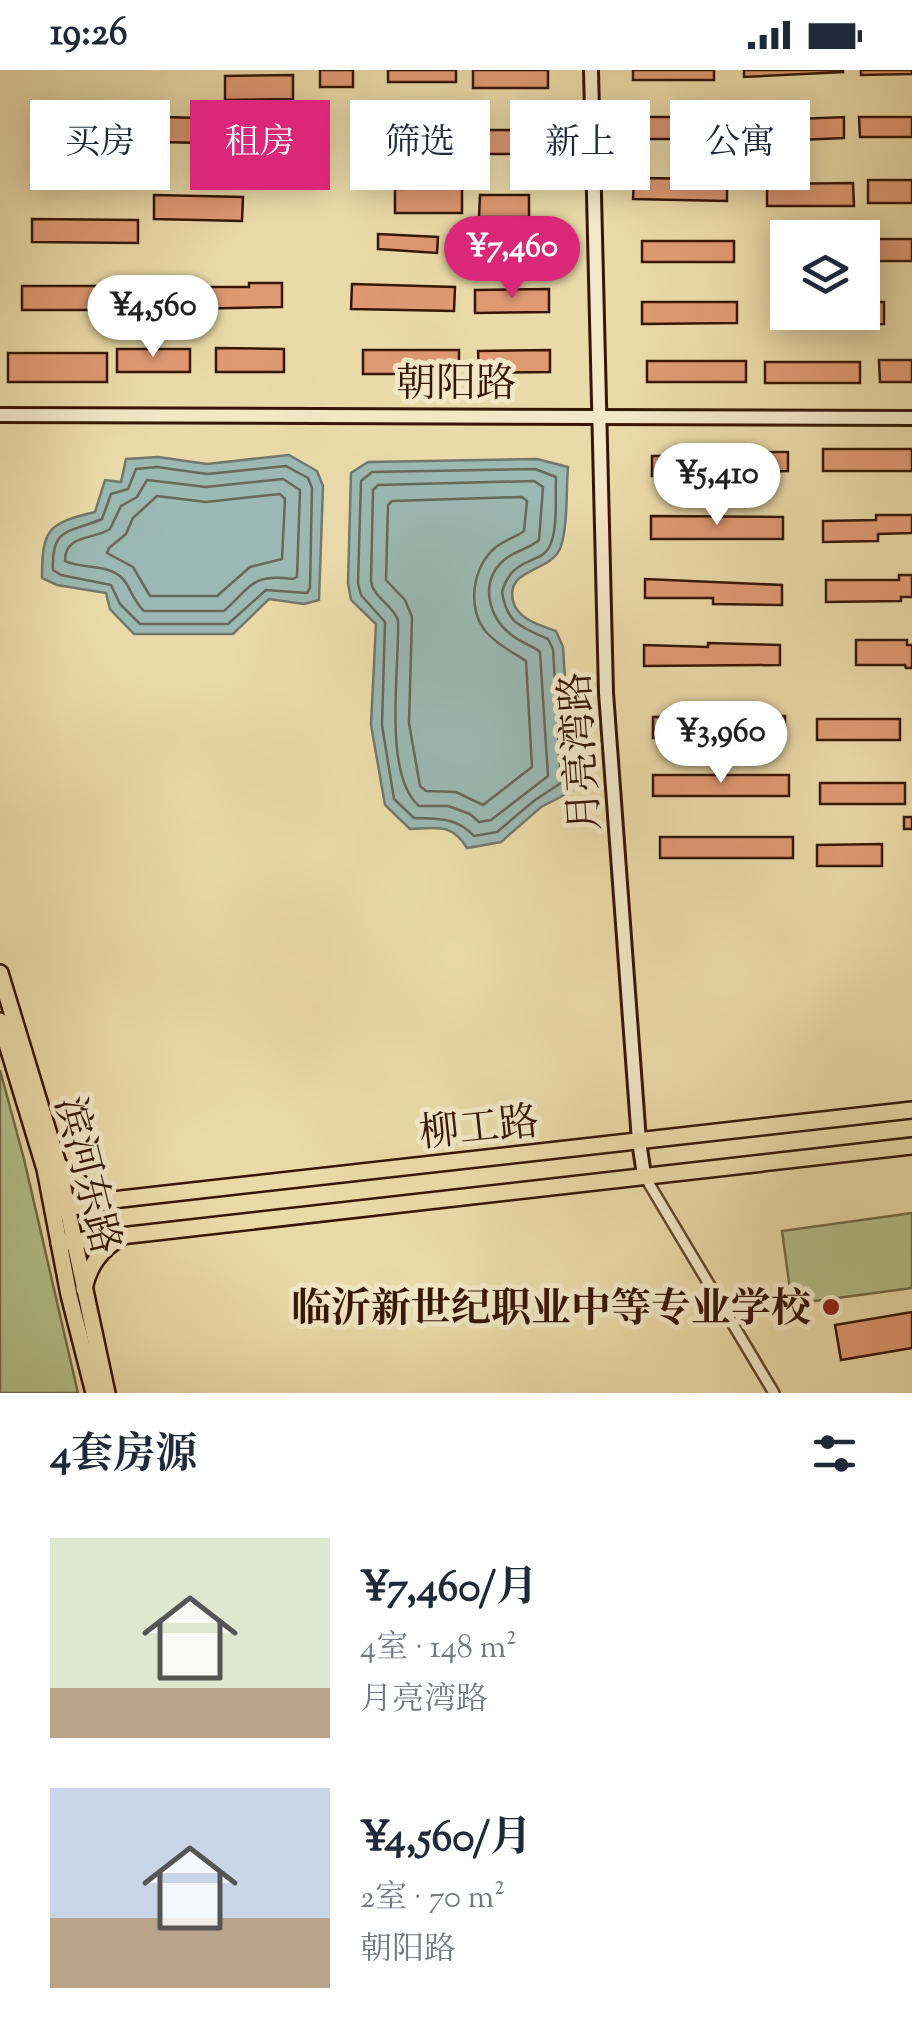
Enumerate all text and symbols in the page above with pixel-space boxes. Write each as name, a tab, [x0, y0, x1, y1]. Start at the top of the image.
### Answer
text: 19:26	[50, 8, 128, 62]
chip: 买房	[30, 100, 170, 190]
chip: 租房	[190, 100, 330, 190]
chip: 筛选	[350, 100, 490, 190]
chip: 新上	[510, 100, 650, 190]
chip: 公寓	[670, 100, 810, 190]
pin: ¥7,460	[431, 216, 593, 301]
map controls	[770, 220, 880, 330]
button: layers	[770, 220, 880, 330]
text: ¥7,460	[466, 225, 558, 271]
pin: ¥4,560	[72, 275, 234, 360]
text: ¥4,560	[109, 284, 197, 330]
street label: 朝阳路	[396, 358, 516, 415]
pin: ¥5,410	[636, 443, 798, 528]
text: ¥5,410	[675, 452, 759, 498]
street label: 月亮湾路	[549, 670, 618, 833]
pin: ¥3,960	[640, 701, 802, 786]
text: ¥3,960	[676, 710, 766, 756]
street label: 滨河东路	[38, 1092, 132, 1261]
street label: 柳工路	[417, 1096, 542, 1165]
place label: 临沂新世纪职业中等专业学校	[291, 1283, 811, 1340]
marker: 临沂新世纪职业中等专业学校	[820, 1296, 842, 1318]
icon: filters	[807, 1426, 862, 1481]
text: 4套房源	[50, 1427, 197, 1487]
text: ¥7,460/月	[360, 1560, 538, 1620]
icon: home	[130, 1578, 250, 1698]
text: 4室 · 148 m²	[360, 1626, 517, 1672]
text: 月亮湾路	[360, 1678, 488, 1724]
text: ¥4,560/月	[360, 1810, 532, 1870]
icon: home	[130, 1828, 250, 1948]
text: 2室 · 70 m²	[360, 1876, 505, 1922]
text: 朝阳路	[360, 1928, 456, 1974]

